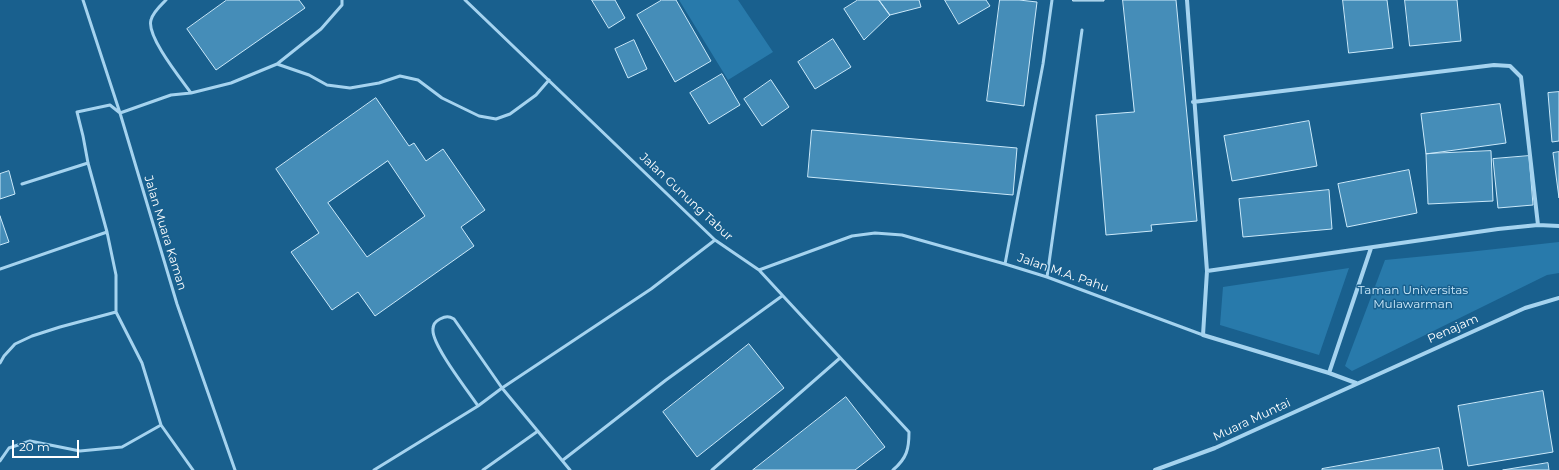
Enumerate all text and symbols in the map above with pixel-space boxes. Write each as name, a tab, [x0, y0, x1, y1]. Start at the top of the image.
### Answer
street label: Jalan Gunung Tabur	[636, 150, 736, 244]
street label: Jalan Muara Kaman	[141, 174, 189, 292]
street label: Jalan M.A. Pahu	[1016, 251, 1110, 295]
park label: Taman Universitas Mulawarman	[1358, 283, 1468, 311]
street label: Penajam	[1425, 311, 1481, 347]
street label: Muara Muntai	[1211, 396, 1293, 444]
scale bar	[14, 432, 81, 458]
text: 20 m	[19, 439, 50, 454]

